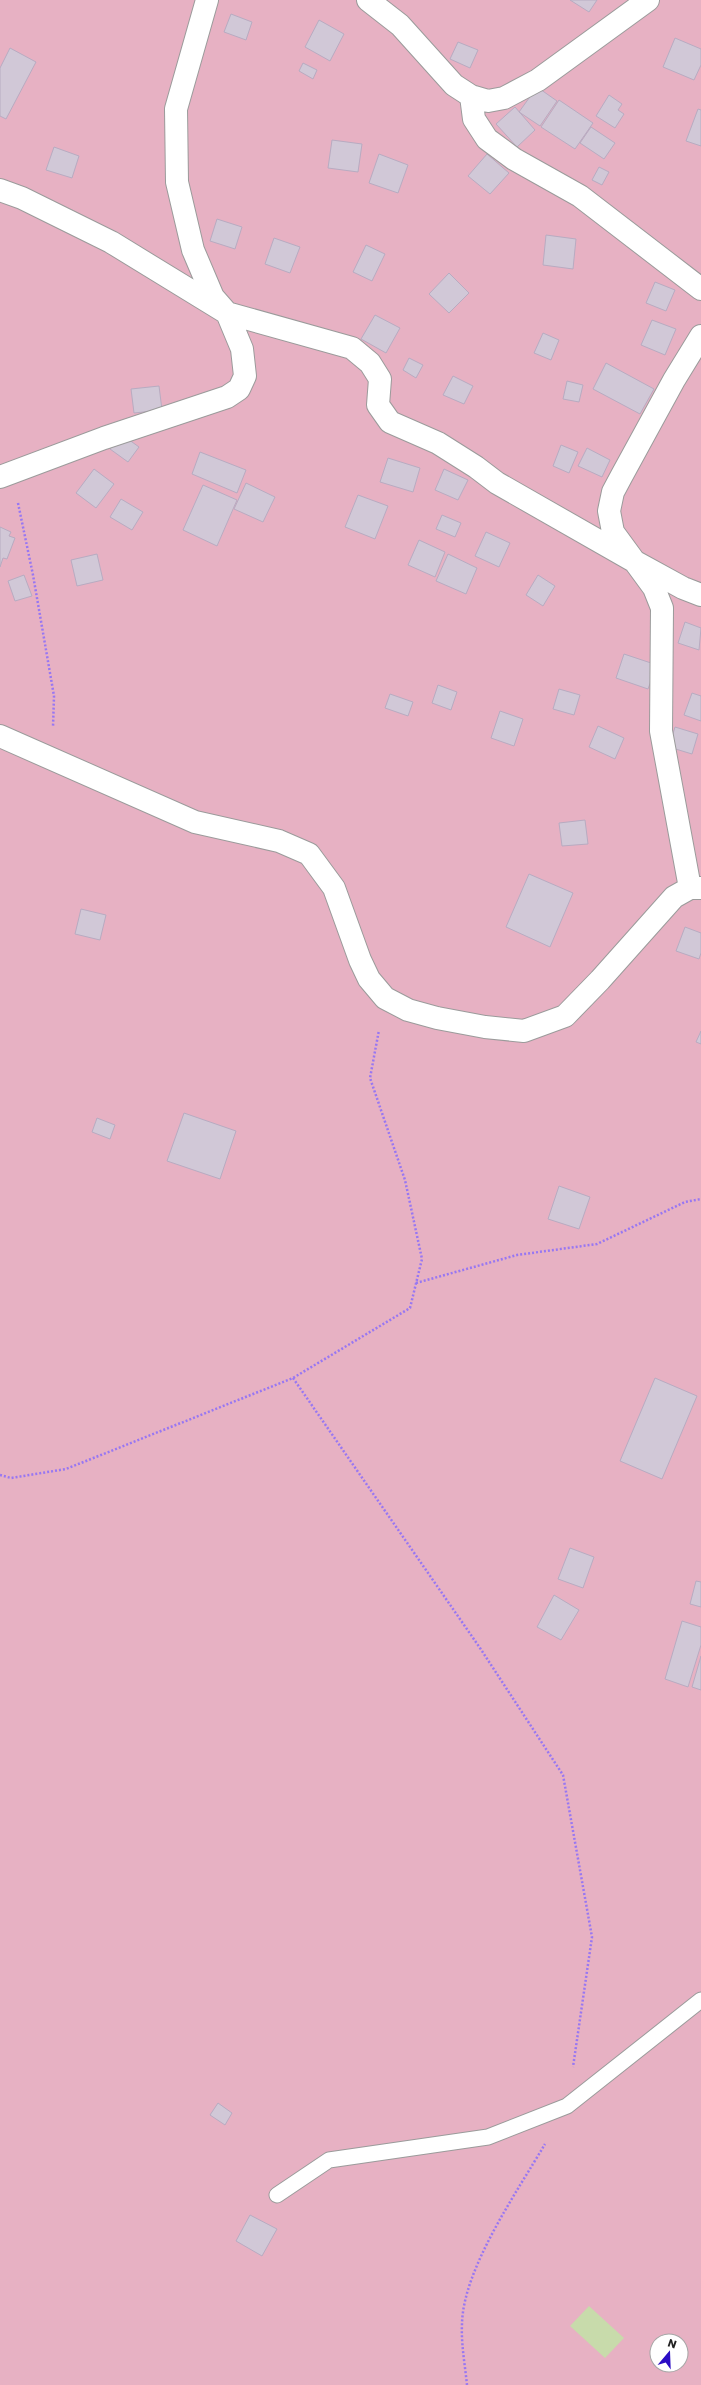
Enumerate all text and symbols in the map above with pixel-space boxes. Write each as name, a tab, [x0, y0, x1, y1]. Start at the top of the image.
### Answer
north arrow	[649, 2333, 689, 2373]
text: N	[666, 2335, 679, 2352]

